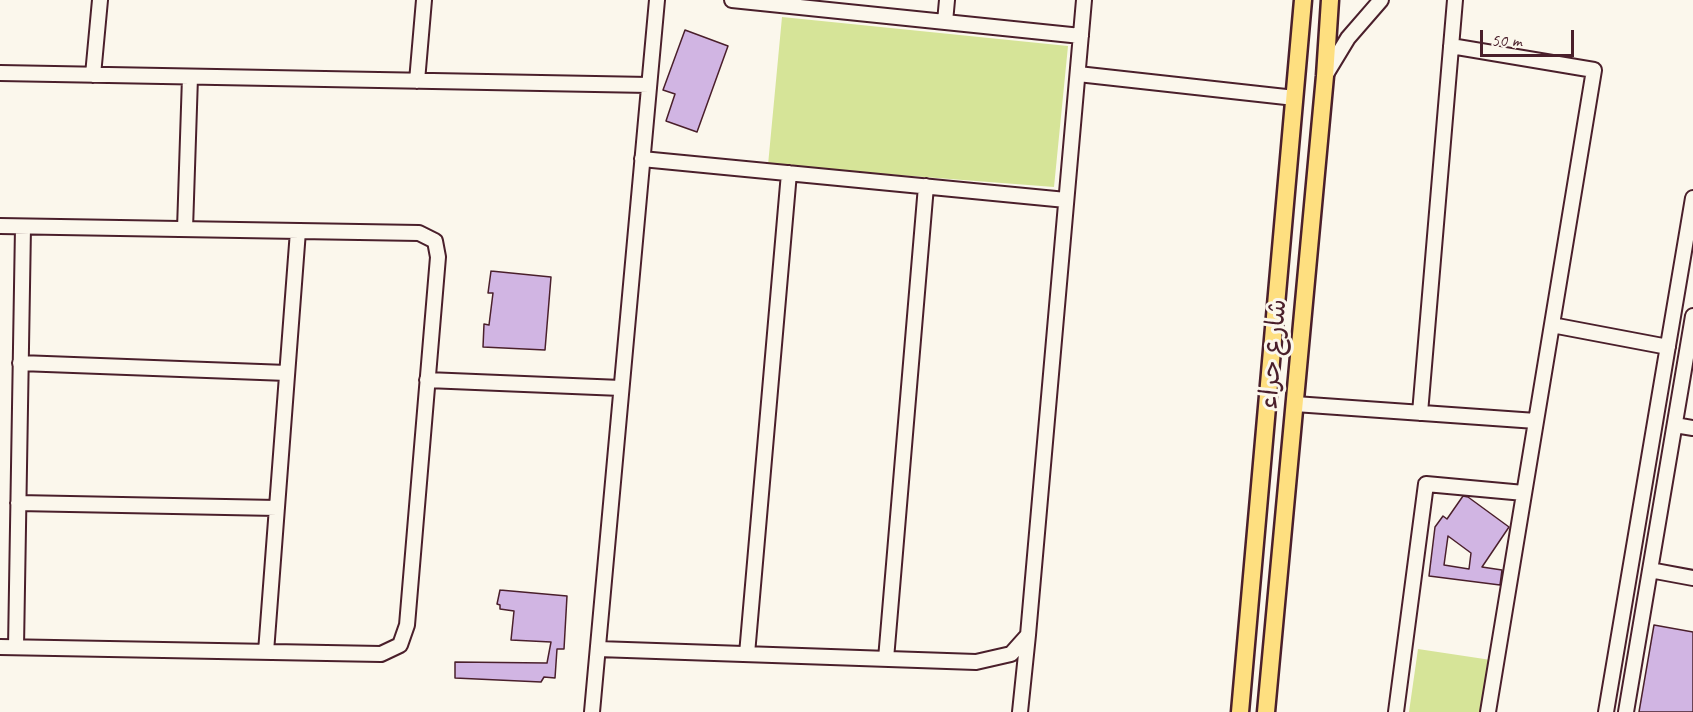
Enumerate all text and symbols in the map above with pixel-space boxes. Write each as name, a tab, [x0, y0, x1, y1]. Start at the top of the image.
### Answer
scale bar	[1483, 18, 1578, 56]
text: 50 m	[1491, 29, 1522, 51]
street label: شارع حراء	[1254, 298, 1294, 410]

